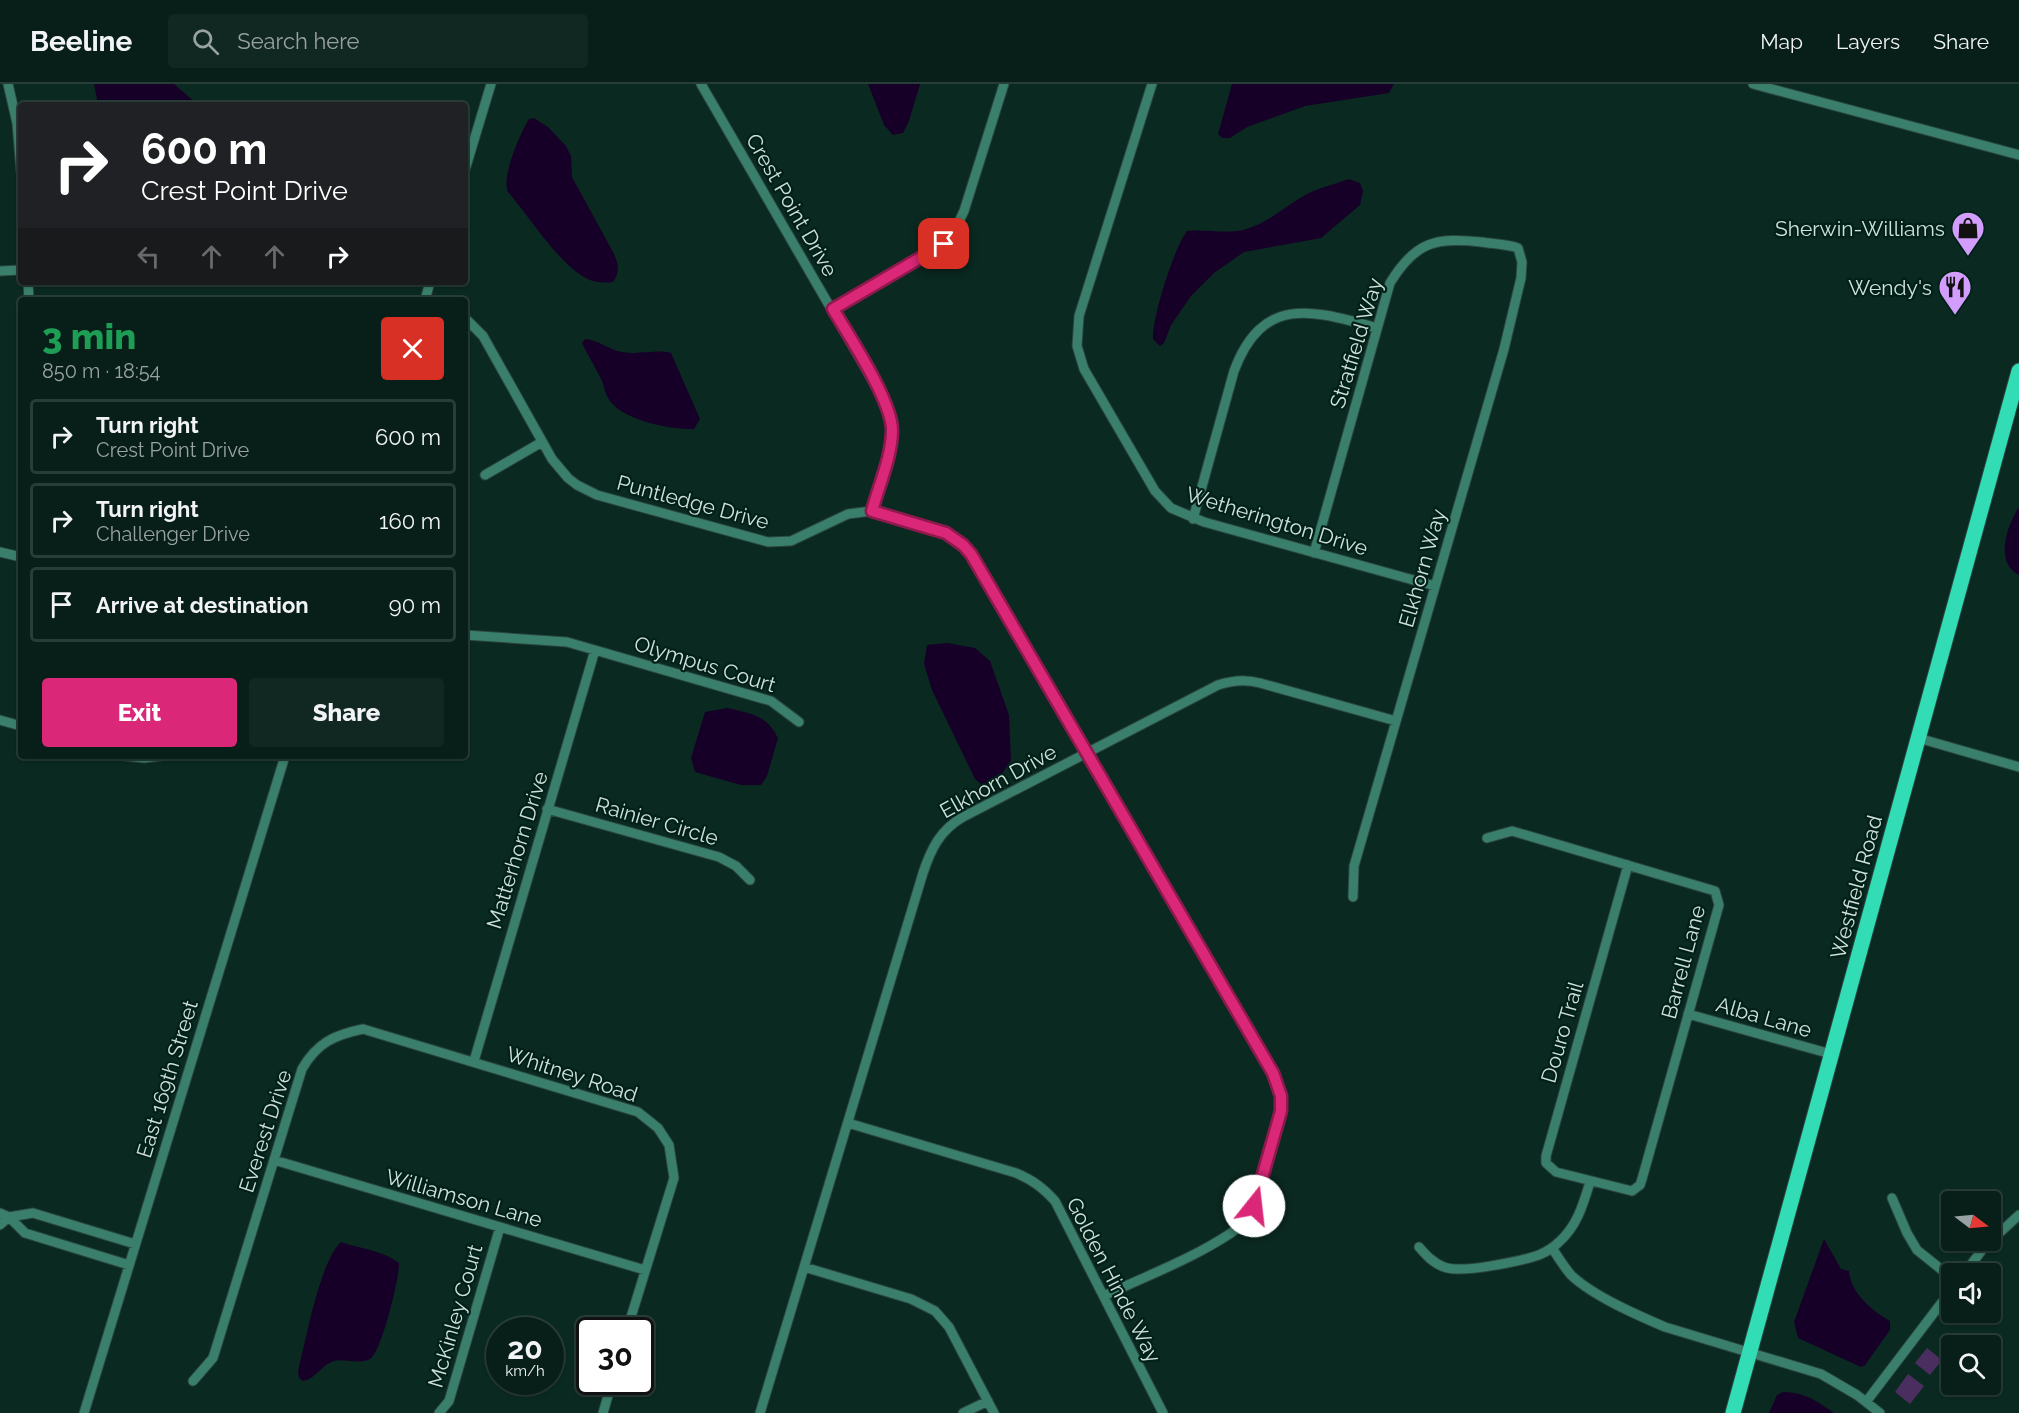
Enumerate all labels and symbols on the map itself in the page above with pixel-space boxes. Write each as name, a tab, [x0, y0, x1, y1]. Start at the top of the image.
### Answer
street label: Crest Point Drive	[741, 129, 843, 281]
shop icon: Sherwin-Williams	[1950, 210, 1986, 257]
place label: Sherwin-Williams	[1775, 216, 1945, 241]
pin	[918, 218, 969, 269]
restaurant icon: Wendy's	[1937, 269, 1973, 316]
street label: Stratfield Way	[1324, 275, 1388, 411]
place label: Wendy's	[1848, 275, 1932, 300]
street label: Puntledge Drive	[614, 470, 772, 534]
street label: Wetherington Drive	[1183, 481, 1371, 561]
street label: Elkhorn Way	[1393, 506, 1451, 630]
street label: Olympus Court	[631, 631, 779, 697]
street label: Elkhorn Drive	[935, 739, 1061, 823]
street label: Matterhorn Drive	[481, 768, 553, 932]
street label: Rainier Circle	[593, 792, 721, 850]
street label: Westfield Road	[1825, 813, 1887, 961]
street label: Barrell Lane	[1656, 902, 1710, 1022]
street label: Douro Trail	[1536, 978, 1588, 1086]
street label: Alba Lane	[1713, 991, 1815, 1043]
street label: East 169th Street	[131, 997, 203, 1161]
street label: Whitney Road	[503, 1041, 641, 1107]
street label: Everest Drive	[233, 1067, 297, 1195]
street label: Williamson Lane	[383, 1164, 545, 1232]
position arrow	[1222, 1174, 1286, 1238]
north arrow	[1941, 1191, 2001, 1251]
street label: Golden Hinde Way	[1062, 1193, 1166, 1367]
street label: McKinley Court	[423, 1242, 487, 1390]
speed limit sign: 30	[576, 1317, 654, 1395]

